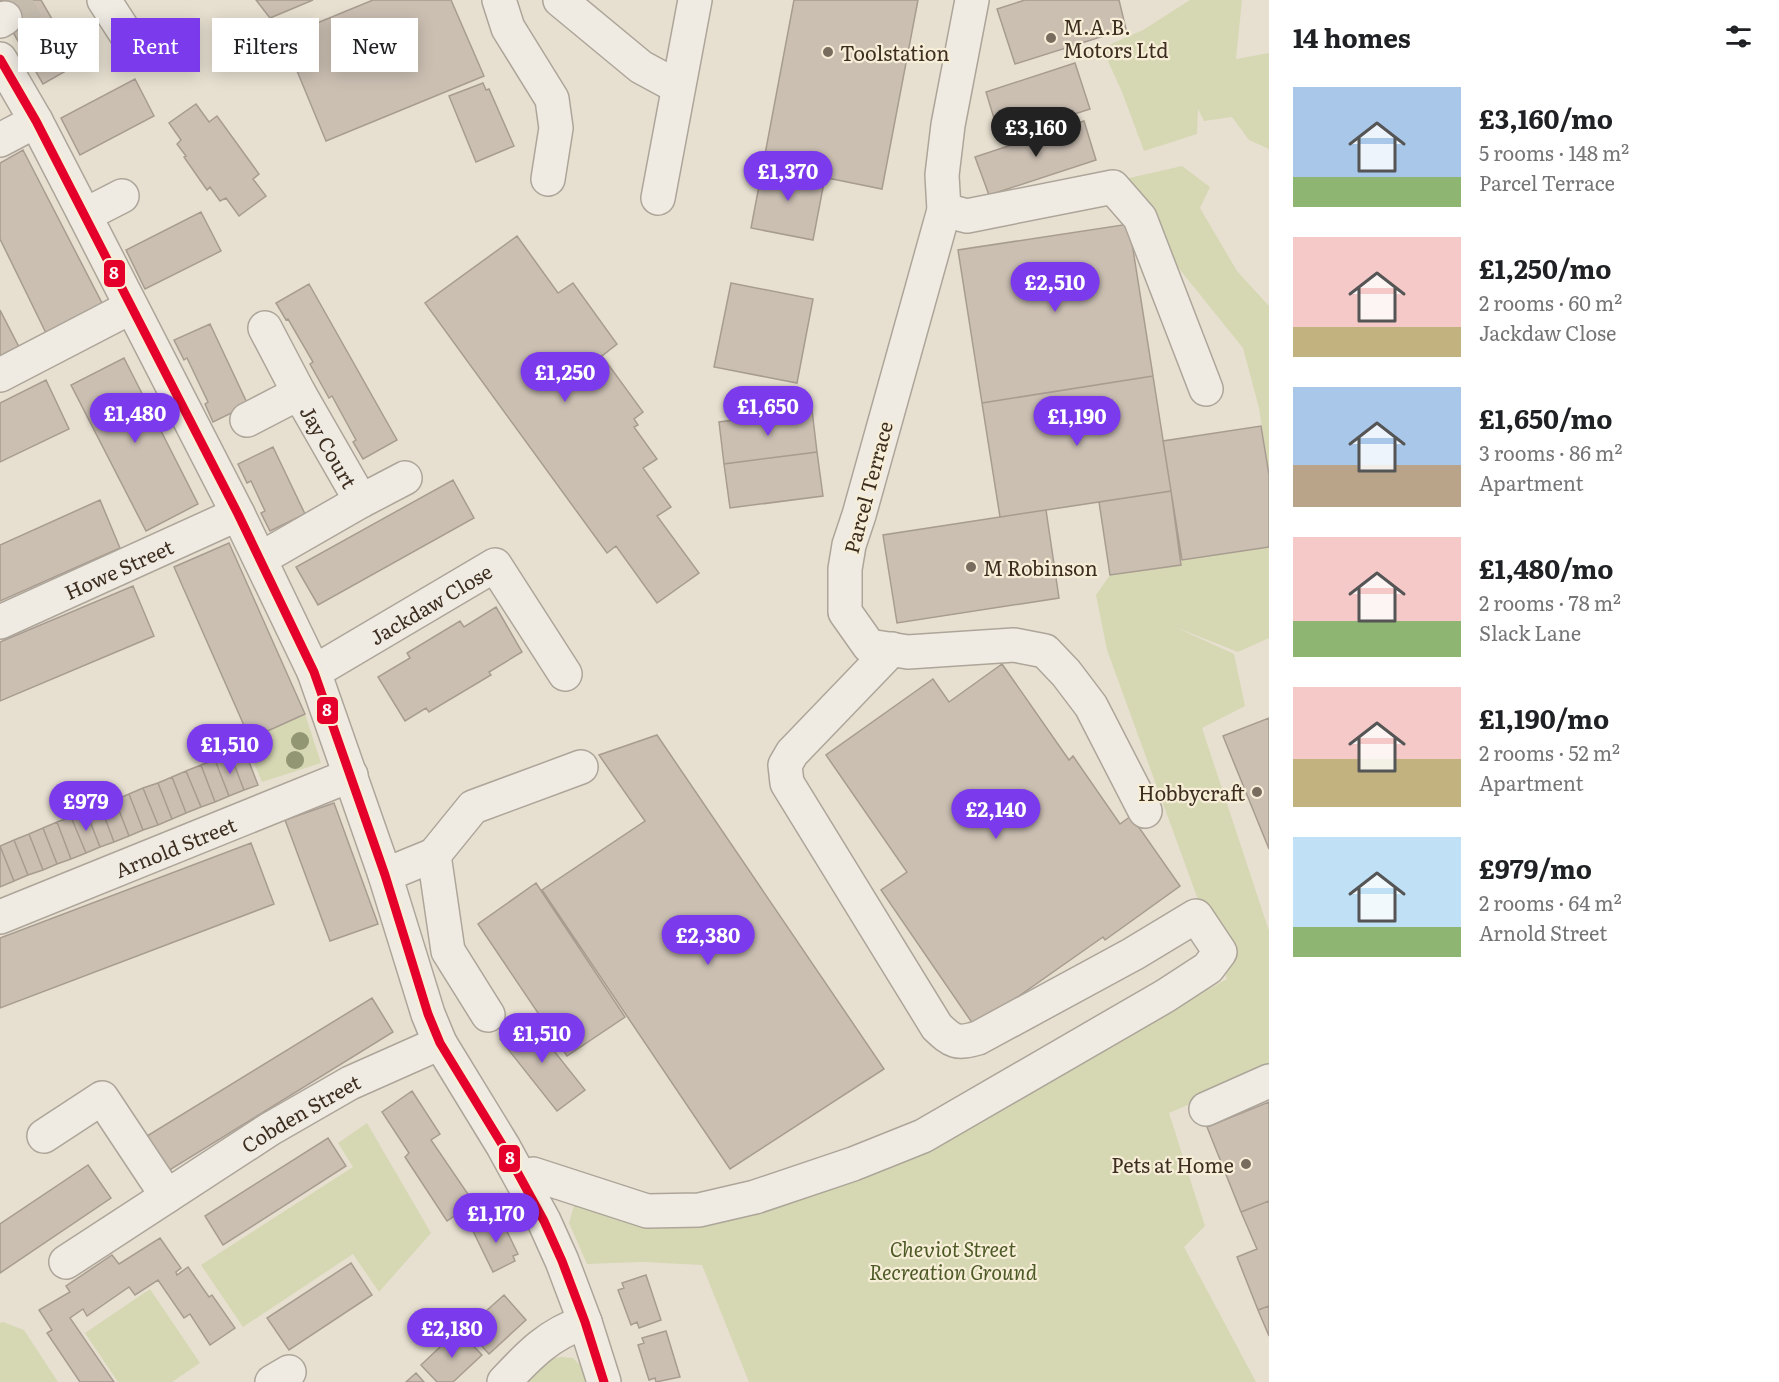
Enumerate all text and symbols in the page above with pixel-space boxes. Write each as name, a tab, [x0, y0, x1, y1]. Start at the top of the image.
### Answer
place label: M.A.B. Motors Ltd	[1063, 11, 1168, 64]
text: 14 homes	[1293, 17, 1411, 56]
chip: Buy	[18, 18, 99, 72]
chip: Rent	[111, 18, 200, 72]
chip: Filters	[212, 18, 319, 72]
chip: New	[331, 18, 418, 72]
icon: filters	[1722, 20, 1755, 53]
marker: M.A.B. Motors Ltd	[1044, 31, 1058, 45]
place label: Toolstation	[840, 37, 950, 67]
marker: Toolstation	[821, 45, 835, 59]
text: £3,160/mo	[1479, 98, 1613, 137]
pin: £3,160	[987, 107, 1085, 158]
text: £3,160	[1005, 111, 1067, 141]
icon: home	[1341, 111, 1413, 183]
text: 5 rooms · 148 m²	[1479, 137, 1629, 167]
pin: £1,370	[739, 151, 837, 202]
text: £1,370	[758, 155, 818, 185]
text: Parcel Terrace	[1479, 167, 1615, 197]
text: £1,250/mo	[1479, 248, 1611, 287]
line badge: 8	[103, 259, 126, 288]
text: 8	[109, 260, 119, 284]
icon: home	[1341, 261, 1413, 333]
pin: £2,510	[1006, 262, 1104, 313]
text: £2,510	[1025, 266, 1085, 296]
text: 2 rooms · 60 m²	[1479, 287, 1622, 317]
text: Jackdaw Close	[1479, 317, 1616, 347]
pin: £1,250	[516, 352, 614, 403]
text: £1,250	[535, 356, 595, 386]
pin: £1,650	[719, 386, 817, 437]
text: £1,650	[737, 390, 799, 420]
pin: £1,480	[86, 393, 184, 444]
pin: £1,190	[1028, 396, 1126, 447]
text: £1,480	[104, 397, 166, 427]
text: £1,650/mo	[1479, 398, 1613, 437]
street label: Jay Court	[294, 399, 365, 493]
text: £1,190	[1048, 400, 1106, 430]
icon: home	[1341, 411, 1413, 483]
street label: Parcel Terrace	[835, 417, 899, 557]
text: 3 rooms · 86 m²	[1479, 437, 1622, 467]
text: Apartment	[1479, 467, 1584, 497]
street label: Howe Street	[59, 531, 178, 606]
text: £1,480/mo	[1479, 548, 1614, 587]
place label: M Robinson	[983, 552, 1098, 582]
street label: Jackdaw Close	[363, 555, 497, 651]
marker: M Robinson	[964, 560, 978, 574]
icon: home	[1341, 561, 1413, 633]
text: 2 rooms · 78 m²	[1479, 587, 1621, 617]
text: Slack Lane	[1479, 617, 1581, 647]
line badge: 8	[316, 696, 339, 725]
text: 8	[322, 697, 332, 721]
text: £1,190/mo	[1479, 698, 1609, 737]
icon: home	[1341, 711, 1413, 783]
pin: £1,510	[181, 724, 279, 775]
text: £1,510	[201, 728, 259, 758]
text: 2 rooms · 52 m²	[1479, 737, 1620, 767]
text: Apartment	[1479, 767, 1584, 797]
place label: Hobbycraft	[1138, 777, 1245, 807]
pin: £979	[50, 781, 122, 832]
text: £979	[63, 785, 109, 815]
marker: Hobbycraft	[1250, 785, 1264, 799]
pin: £2,140	[947, 789, 1045, 840]
text: £2,140	[965, 793, 1027, 823]
street label: Arnold Street	[110, 808, 240, 884]
text: £979/mo	[1479, 848, 1592, 887]
icon: home	[1341, 861, 1413, 933]
text: 2 rooms · 64 m²	[1479, 887, 1622, 917]
pin: £2,380	[659, 915, 757, 966]
text: Arnold Street	[1479, 917, 1607, 947]
text: £2,380	[676, 919, 740, 949]
pin: £1,510	[493, 1013, 591, 1064]
text: £1,510	[513, 1017, 571, 1047]
street label: Cobden Street	[235, 1066, 364, 1159]
line badge: 8	[498, 1144, 521, 1173]
text: 8	[505, 1145, 515, 1169]
place label: Pets at Home	[1111, 1149, 1234, 1179]
marker: Pets at Home	[1239, 1157, 1253, 1171]
pin: £1,170	[447, 1193, 545, 1244]
text: £1,170	[467, 1197, 525, 1227]
park label: Cheviot Street Recreation Ground	[869, 1233, 1038, 1286]
pin: £2,180	[403, 1308, 501, 1359]
text: £2,180	[421, 1312, 483, 1342]

